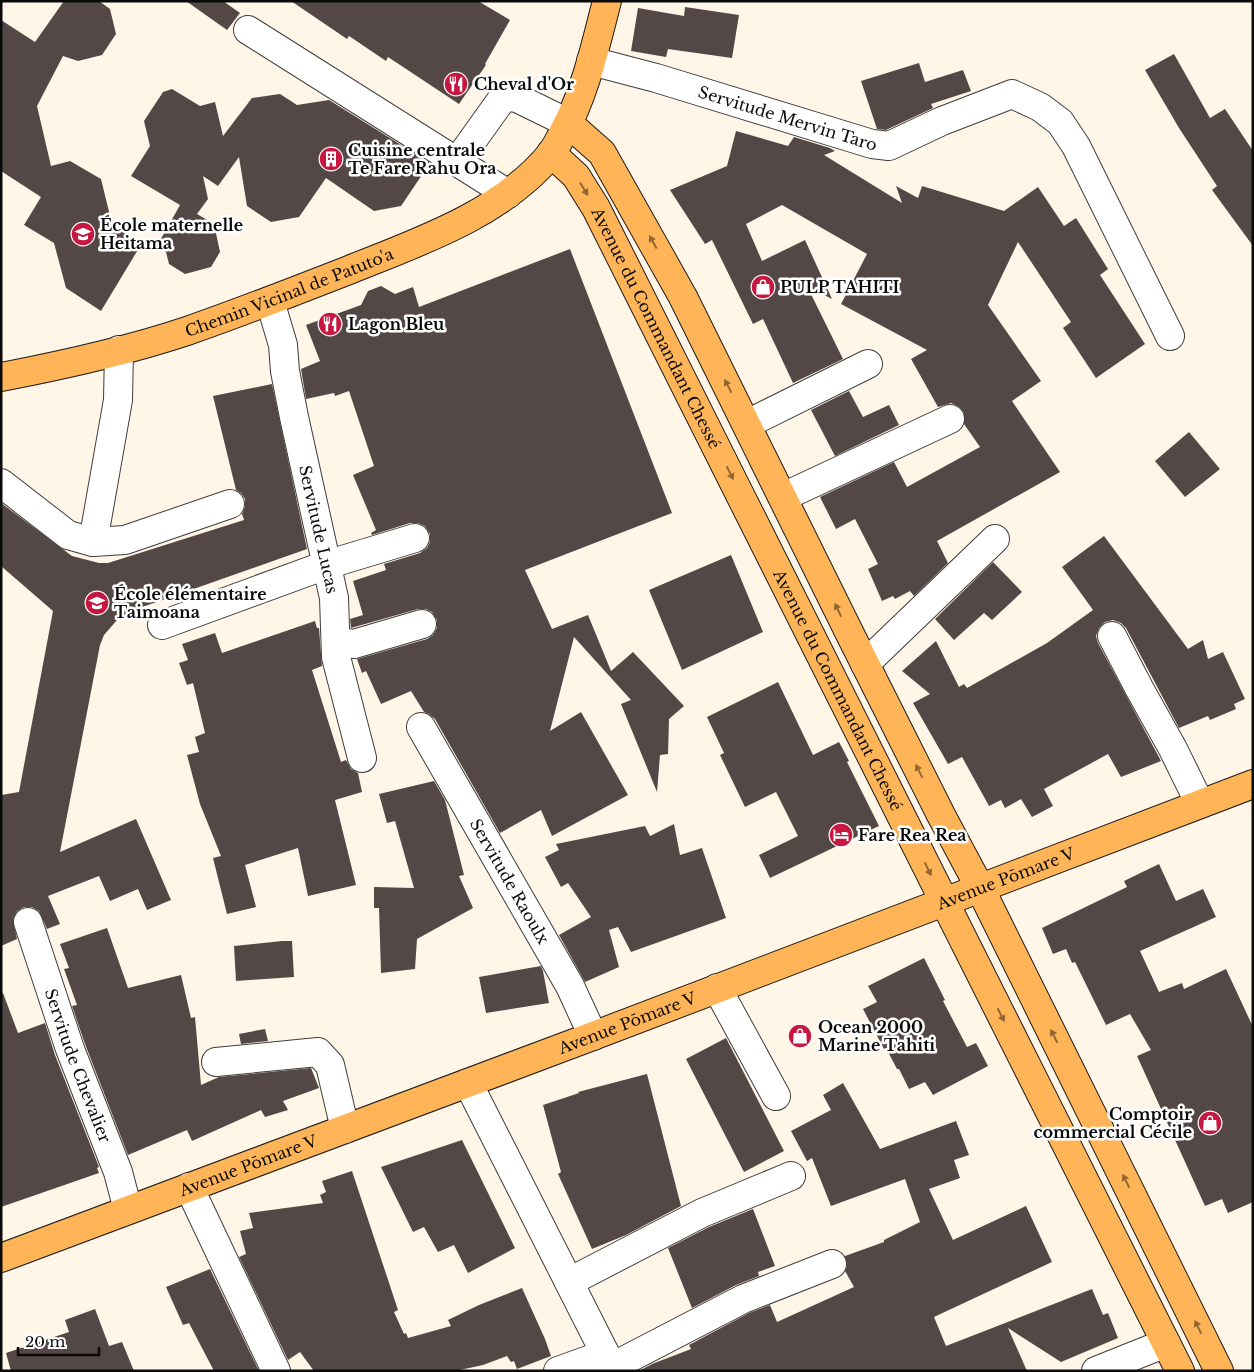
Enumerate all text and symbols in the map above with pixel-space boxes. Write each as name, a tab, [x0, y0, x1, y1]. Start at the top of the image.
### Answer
restaurant icon: Cheval d'Or	[443, 71, 469, 97]
place label: Cheval d'Or	[474, 74, 574, 94]
street label: Servitude Mervin Taro	[696, 82, 880, 155]
place label: Cuisine centrale Te Fare Rahu Ora	[348, 140, 496, 178]
building icon: Cuisine centrale Te Fare Rahu Ora	[318, 146, 344, 172]
one-way arrow	[580, 182, 589, 196]
street label: Avenue du Commandant Chessé	[587, 203, 725, 452]
place label: École maternelle Heitama	[100, 215, 243, 253]
school or university icon: École maternelle Heitama	[70, 221, 96, 247]
one-way arrow	[648, 236, 657, 249]
street label: Chemin Vicinal de Patuto'a	[182, 243, 396, 341]
shop icon: PULP TAHITI	[750, 274, 776, 300]
place label: PULP TAHITI	[780, 277, 900, 297]
restaurant icon: Lagon Bleu	[317, 311, 343, 337]
place label: Lagon Bleu	[348, 314, 445, 334]
one-way arrow	[724, 379, 732, 393]
street label: Servitude Lucas	[295, 463, 343, 595]
one-way arrow	[726, 466, 735, 481]
street label: Avenue du Commandant Chessé	[769, 565, 907, 814]
place label: École élémentaire Taimoana	[114, 584, 267, 622]
school or university icon: École élémentaire Taimoana	[84, 590, 110, 616]
one-way arrow	[834, 603, 842, 618]
one-way arrow	[915, 764, 923, 778]
street label: Servitude Raoulx	[466, 815, 554, 948]
hotel icon: Fare Rea Rea	[828, 822, 854, 848]
place label: Fare Rea Rea	[858, 825, 967, 845]
street label: Avenue Pōmare V	[933, 843, 1078, 914]
one-way arrow	[924, 862, 932, 877]
street label: Servitude Chevalier	[41, 986, 116, 1146]
street label: Avenue Pōmare V	[555, 987, 699, 1058]
one-way arrow	[997, 1007, 1005, 1022]
place label: Ocean 2000 Marine Tahiti	[818, 1017, 935, 1055]
shop icon: Ocean 2000 Marine Tahiti	[787, 1023, 813, 1049]
one-way arrow	[1049, 1029, 1057, 1043]
place label: Comptoir commercial Cécile	[1034, 1104, 1192, 1142]
shop icon: Comptoir commercial Cécile	[1197, 1110, 1223, 1136]
street label: Avenue Pōmare V	[176, 1130, 320, 1201]
one-way arrow	[1122, 1174, 1130, 1189]
one-way arrow	[1194, 1320, 1202, 1334]
scale bar	[18, 1324, 99, 1356]
text: 20 m	[25, 1332, 65, 1351]

